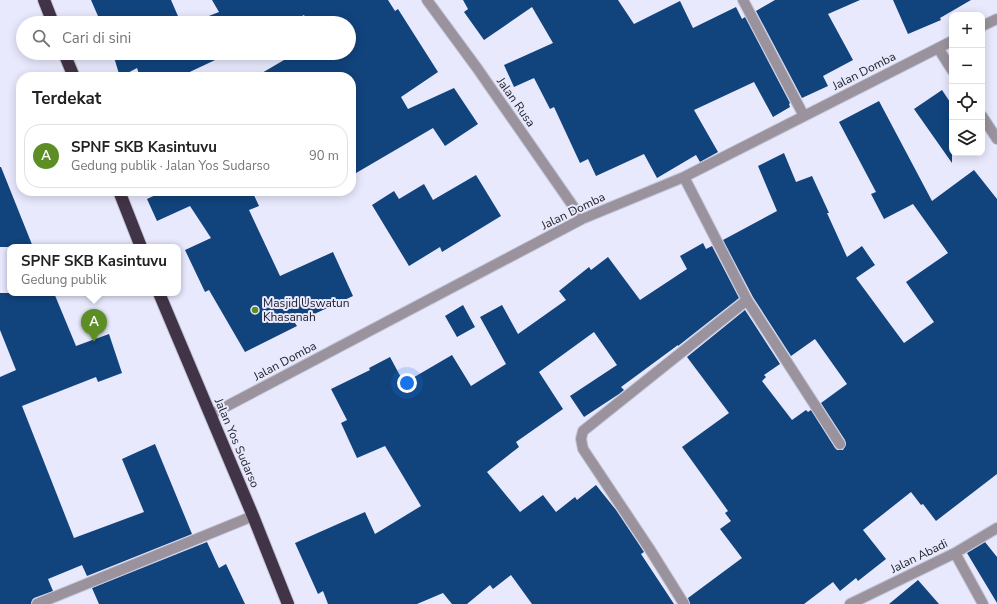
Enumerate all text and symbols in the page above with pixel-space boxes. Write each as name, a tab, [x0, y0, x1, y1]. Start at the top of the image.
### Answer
map controls	[949, 12, 985, 156]
button: +	[949, 12, 985, 48]
search box	[16, 16, 356, 60]
icon: search	[30, 27, 52, 49]
text: Cari di sini	[62, 28, 131, 48]
street label: Jalan Domba	[829, 48, 898, 94]
button: −	[949, 48, 985, 84]
street label: Jalan Rusa	[493, 73, 539, 130]
button: locate	[949, 84, 985, 120]
text: Terdekat	[32, 87, 101, 110]
button: layers	[949, 120, 985, 156]
text: SPNF SKB Kasintuvu	[71, 137, 217, 157]
text: A	[41, 147, 51, 165]
text: 90 m	[309, 147, 339, 165]
text: Gedung publik · Jalan Yos Sudarso	[71, 157, 270, 175]
street label: Jalan Domba	[537, 189, 608, 234]
popup	[7, 244, 181, 296]
text: SPNF SKB Kasintuvu	[21, 251, 167, 271]
text: Gedung publik	[21, 271, 106, 289]
place label: Masjid Uswatun Khasanah	[263, 295, 350, 325]
marker: Masjid Uswatun Khasanah	[250, 305, 260, 315]
pin: A	[81, 309, 107, 342]
street label: Jalan Domba	[250, 338, 319, 385]
your location	[397, 373, 417, 393]
street label: Jalan Yos Sudarso	[210, 395, 263, 491]
street label: Jalan Abadi	[887, 535, 950, 577]

